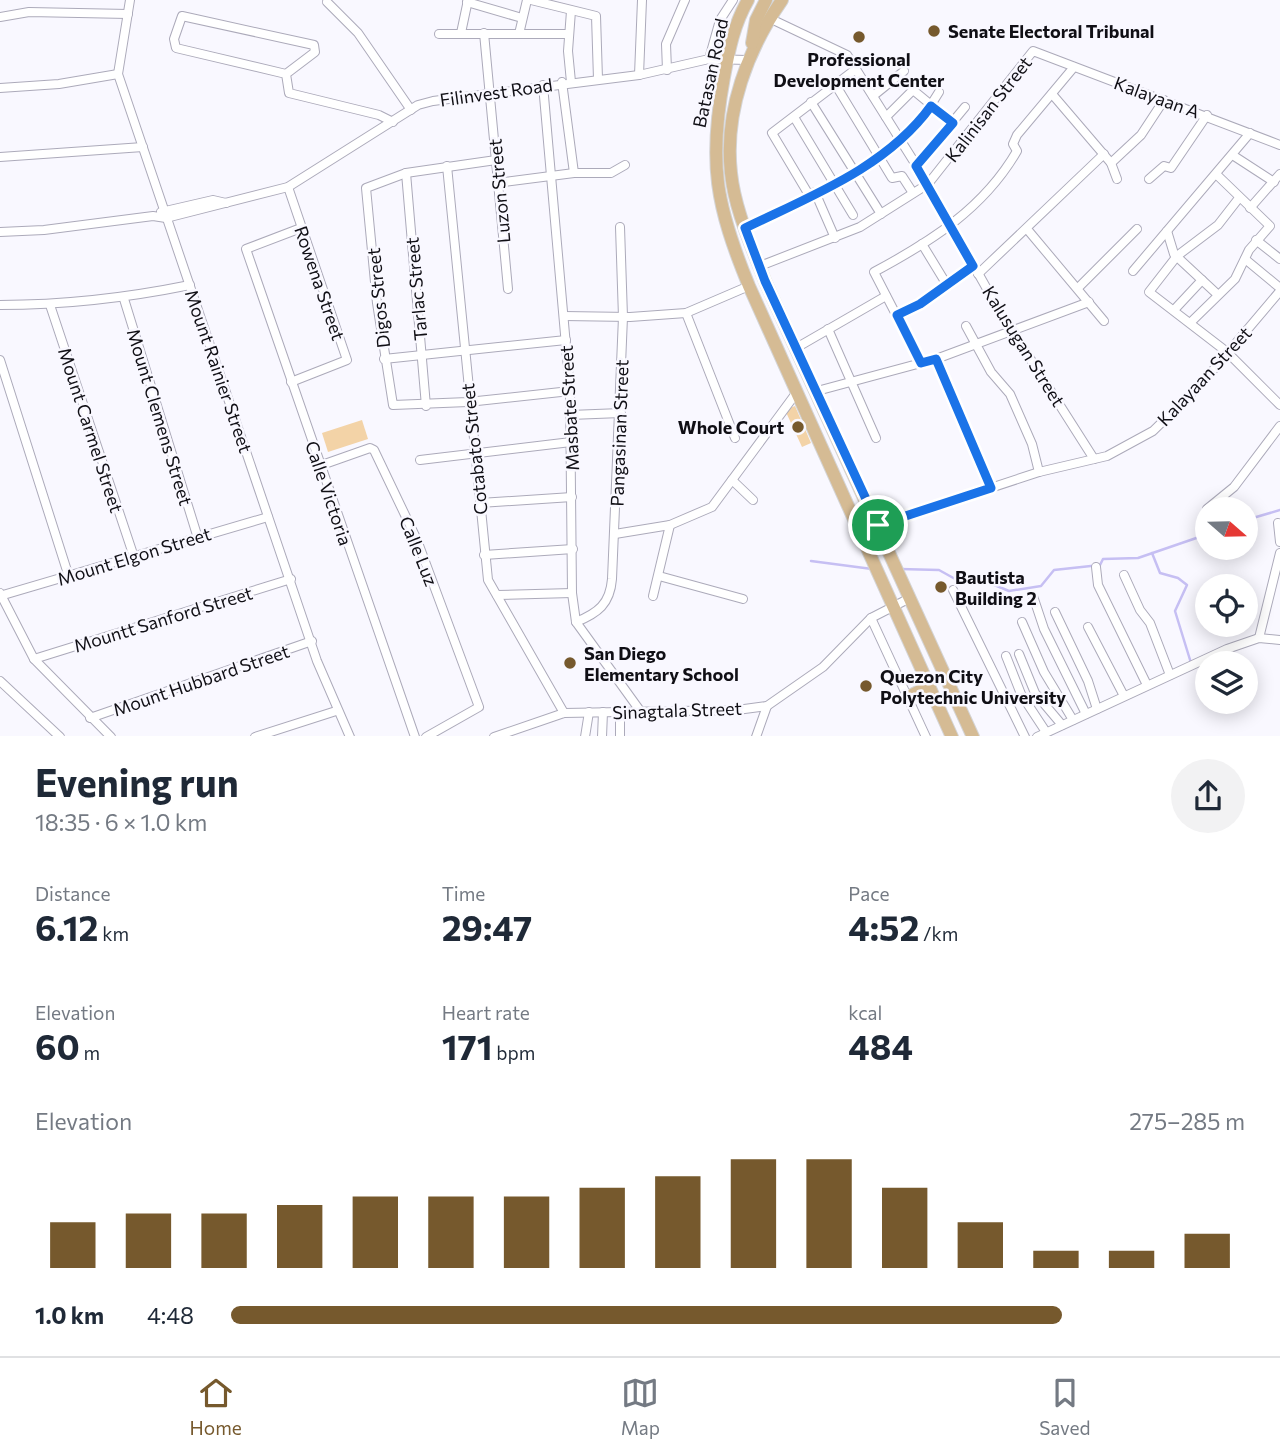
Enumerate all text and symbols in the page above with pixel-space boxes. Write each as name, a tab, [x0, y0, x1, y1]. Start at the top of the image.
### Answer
street label: Batasan Road	[688, 16, 732, 130]
place label: Senate Electoral Tribunal	[948, 20, 1155, 42]
marker: Senate Electoral Tribunal	[926, 23, 942, 39]
marker: Professional Development Center	[851, 29, 867, 45]
place label: Professional Development Center	[774, 48, 945, 91]
street label: Kalinisan Street	[940, 52, 1036, 166]
street label: Kalayaan A	[1111, 71, 1203, 123]
street label: Filinvest Road	[438, 73, 554, 111]
street label: Luzon Street	[483, 138, 515, 244]
street label: Rowena Street	[290, 223, 350, 343]
street label: Tarlac Street	[401, 236, 431, 342]
street label: Digos Street	[362, 247, 394, 349]
street label: Kalusugan Street	[978, 282, 1070, 410]
street label: Mount Rainier Street	[181, 287, 257, 455]
street label: Kalayaan Street	[1152, 322, 1256, 430]
street label: Mount Clemens Street	[123, 326, 197, 508]
street label: Mount Carmel Street	[54, 345, 128, 515]
street label: Masbate Street	[555, 345, 583, 471]
street label: Pangasinan Street	[605, 359, 633, 507]
street label: Cotabato Street	[456, 382, 492, 516]
place label: Whole Court	[678, 416, 784, 438]
marker: Whole Court	[790, 419, 806, 435]
street label: Calle Victoria	[301, 438, 357, 548]
pin	[848, 495, 908, 555]
north arrow	[1195, 497, 1258, 560]
map controls	[1195, 497, 1258, 714]
icon: arrive	[859, 506, 897, 544]
street label: Calle Luz	[395, 513, 443, 589]
street label: Mount Elgon Street	[55, 522, 213, 590]
place label: Bautista Building 2	[955, 566, 1037, 609]
button: locate	[1195, 574, 1258, 637]
marker: Bautista Building 2	[933, 579, 949, 595]
street label: Mountt Sanford Street	[71, 581, 255, 657]
street label: Mount Hubbard Street	[110, 639, 292, 721]
place label: San Diego Elementary School	[584, 642, 739, 685]
button: layers	[1195, 651, 1258, 714]
marker: San Diego Elementary School	[562, 655, 578, 671]
place label: Quezon City Polytechnic University	[880, 665, 1066, 708]
marker: Quezon City Polytechnic University	[858, 678, 874, 694]
street label: Sinagtala Street	[612, 697, 742, 723]
text: Evening run	[35, 758, 239, 805]
button: share	[1171, 759, 1245, 833]
text: 18:35 · 6 × 1.0 km	[35, 808, 207, 836]
text: Distance	[35, 882, 111, 905]
text: Time	[442, 882, 485, 905]
text: Pace	[848, 882, 890, 905]
text: 6.12	[35, 905, 99, 948]
text: 29:47	[442, 905, 532, 948]
text: 4:52	[848, 905, 919, 948]
text: km	[99, 922, 129, 945]
text: /km	[919, 922, 958, 945]
text: Elevation	[35, 1001, 115, 1024]
text: Heart rate	[442, 1001, 530, 1024]
text: kcal	[848, 1001, 882, 1024]
text: 60	[35, 1024, 80, 1067]
text: 171	[442, 1024, 493, 1067]
text: 484	[848, 1024, 913, 1067]
text: m	[80, 1041, 100, 1064]
text: bpm	[493, 1041, 535, 1064]
text: Elevation	[35, 1107, 132, 1135]
text: 275–285 m	[1129, 1107, 1245, 1135]
text: 1.0 km	[35, 1301, 104, 1329]
text: 4:48	[147, 1301, 194, 1329]
tab: Home	[190, 1374, 242, 1439]
tab: Map	[621, 1374, 660, 1439]
tab: Saved	[1039, 1374, 1090, 1439]

